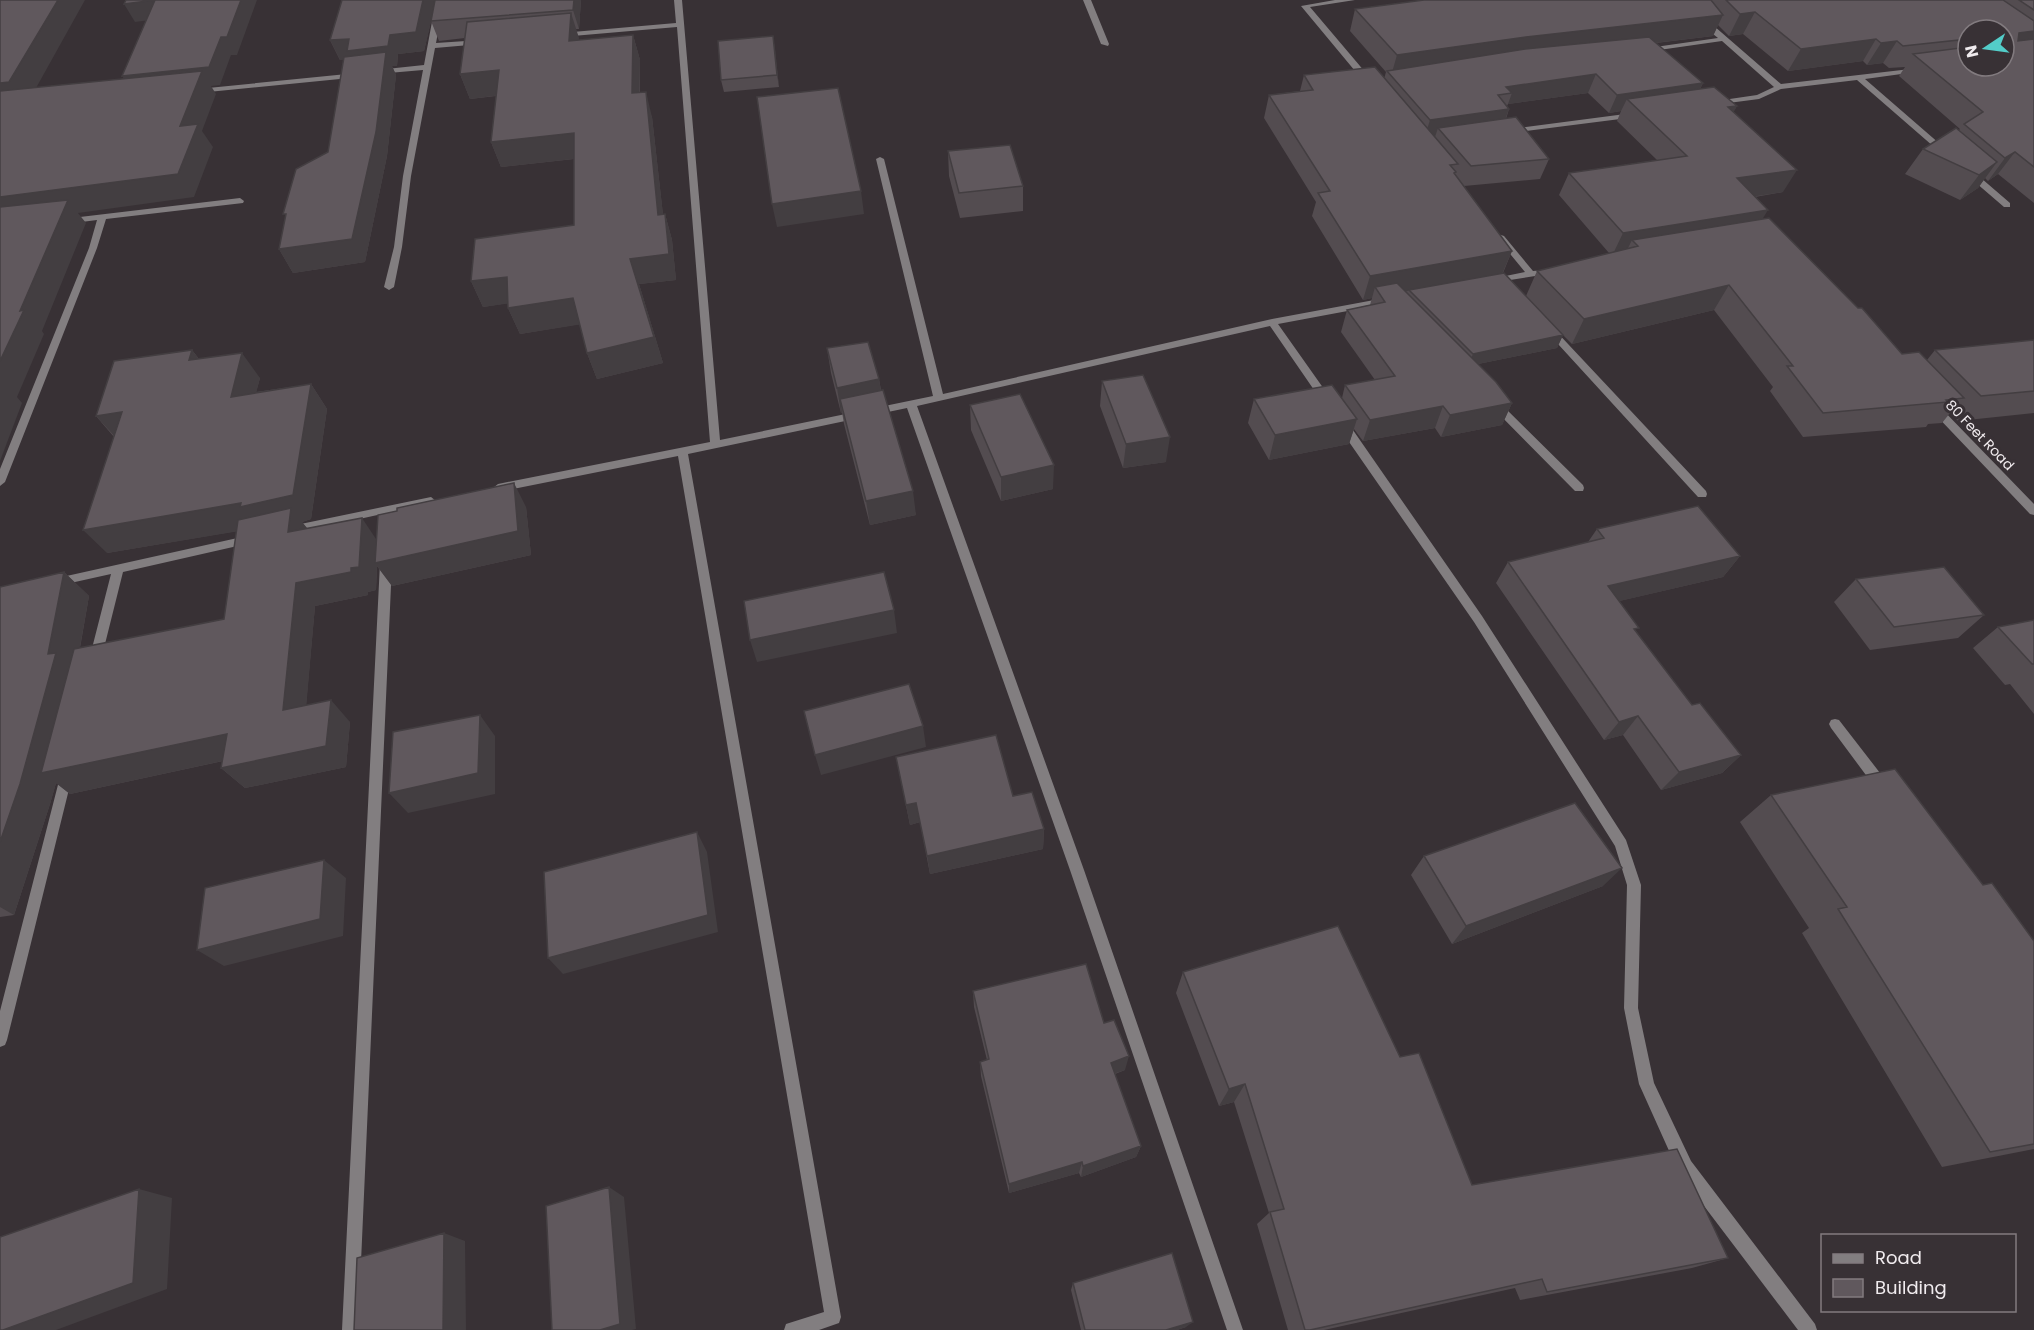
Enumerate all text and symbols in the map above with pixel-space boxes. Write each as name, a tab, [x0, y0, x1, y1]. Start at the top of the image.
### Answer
north arrow	[1956, 18, 2016, 78]
text: N	[1959, 43, 1984, 60]
street label: 80 Feet Road	[1941, 395, 2019, 475]
legend	[1821, 1234, 2016, 1312]
text: Road	[1875, 1245, 1922, 1270]
text: Building	[1875, 1275, 1947, 1300]

